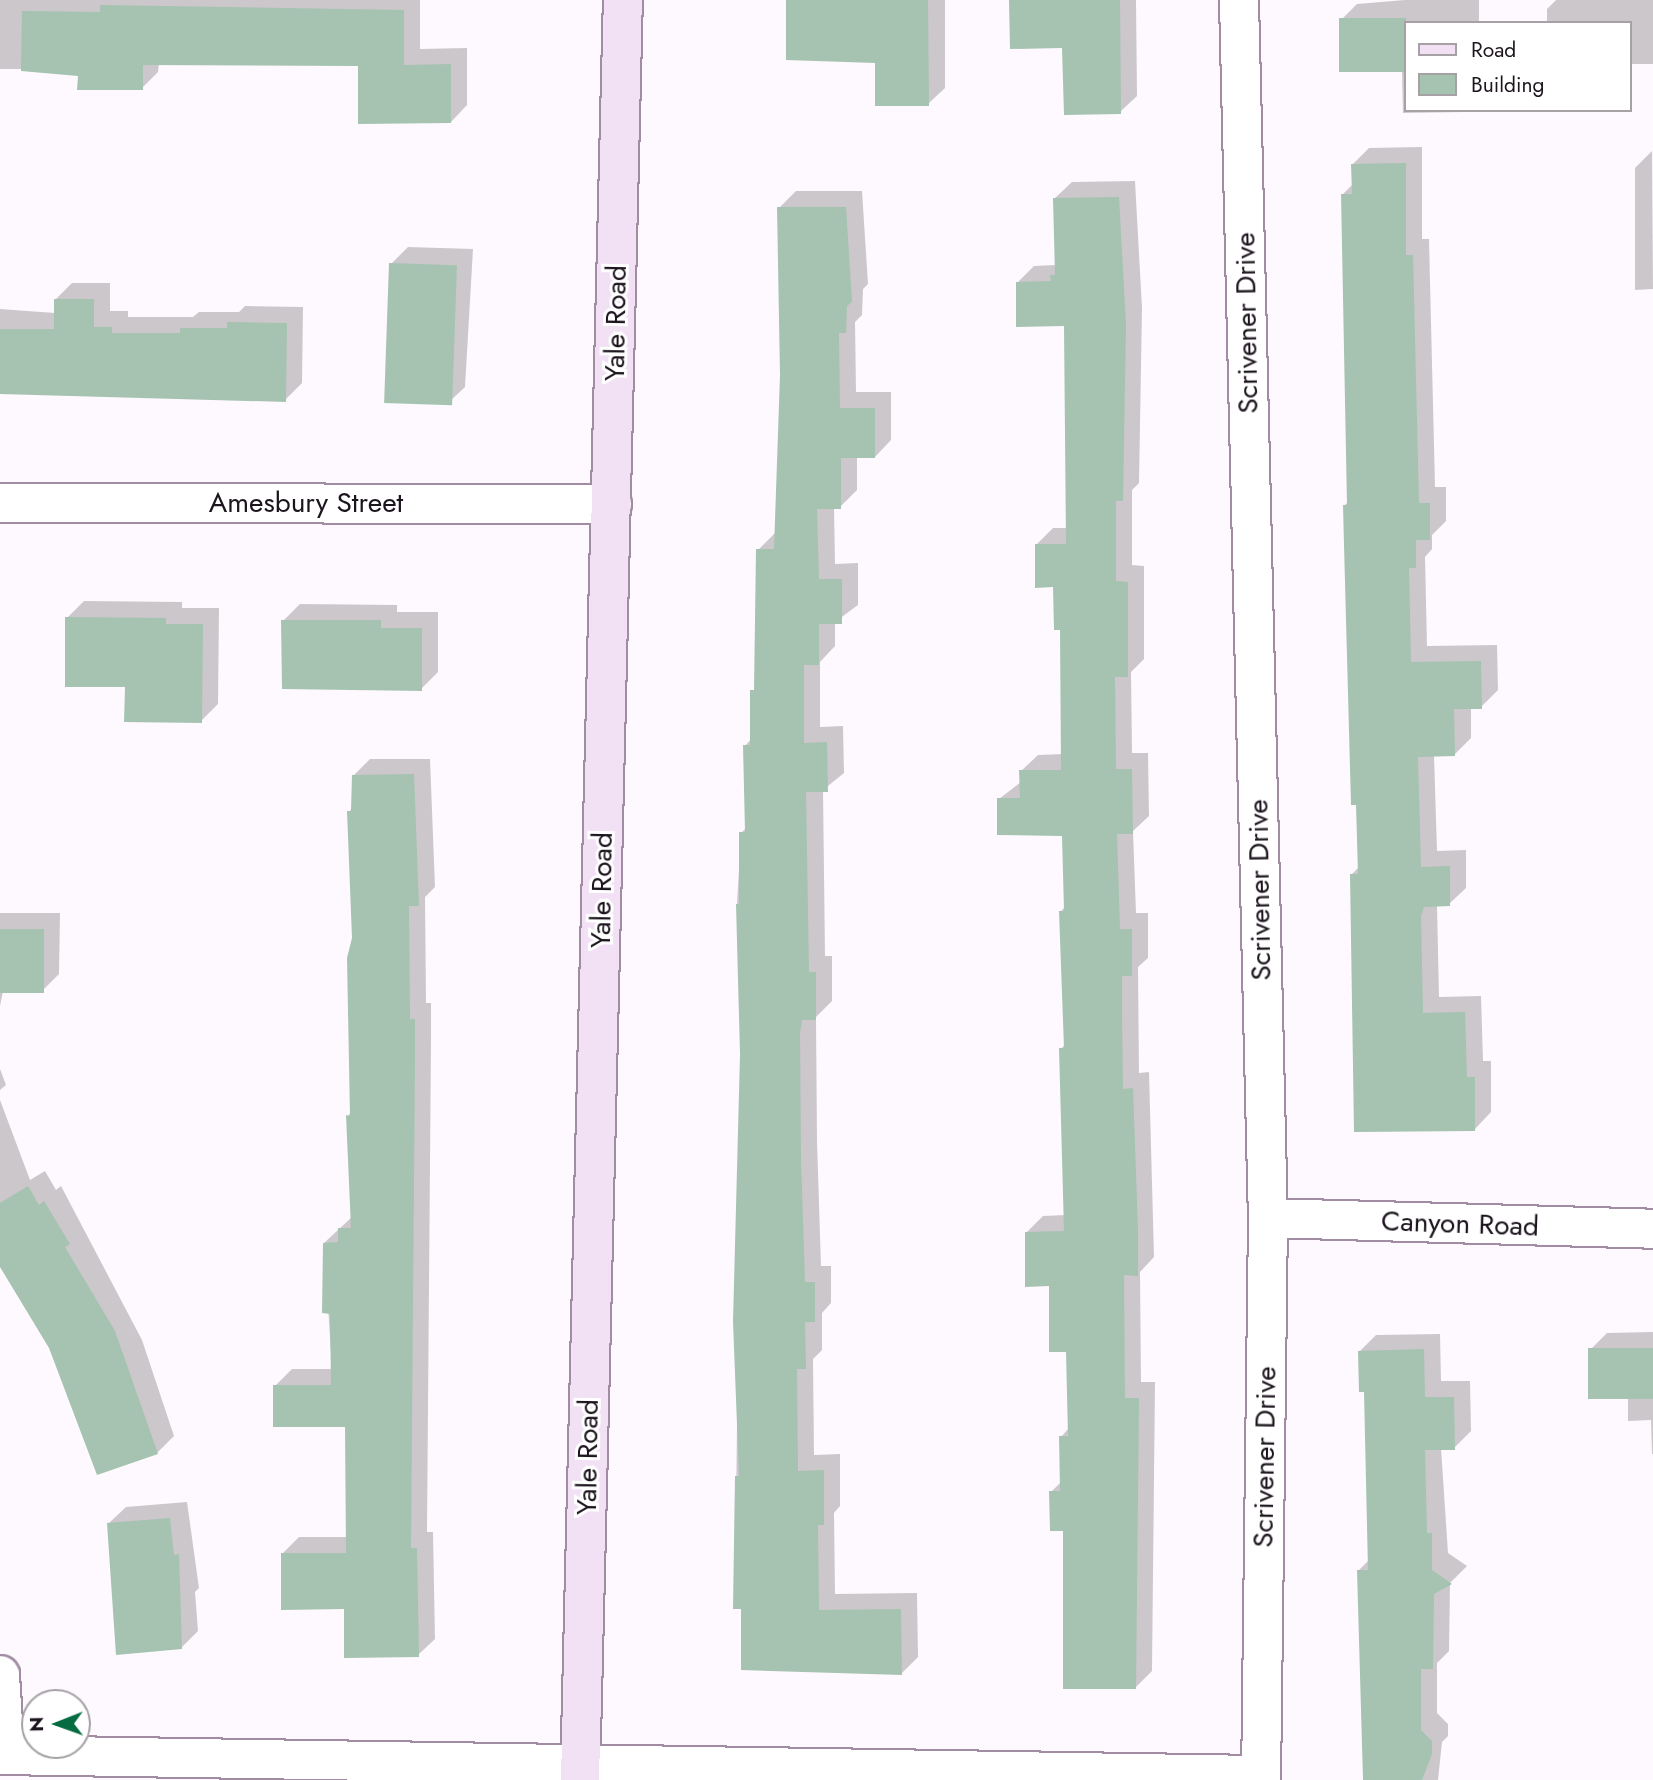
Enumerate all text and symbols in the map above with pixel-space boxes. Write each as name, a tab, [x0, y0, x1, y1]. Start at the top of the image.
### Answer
legend	[1404, 21, 1632, 112]
text: Road	[1471, 35, 1516, 65]
text: Building	[1471, 70, 1544, 100]
street label: Scrivener Drive	[1229, 232, 1265, 414]
street label: Yale Road	[598, 265, 634, 381]
street label: Amesbury Street	[209, 486, 403, 520]
street label: Scrivener Drive	[1242, 799, 1278, 981]
street label: Yale Road	[584, 832, 620, 948]
street label: Canyon Road	[1381, 1204, 1539, 1244]
street label: Scrivener Drive	[1247, 1366, 1283, 1548]
street label: Yale Road	[570, 1399, 606, 1515]
north arrow	[21, 1689, 91, 1759]
text: N	[23, 1717, 50, 1732]

